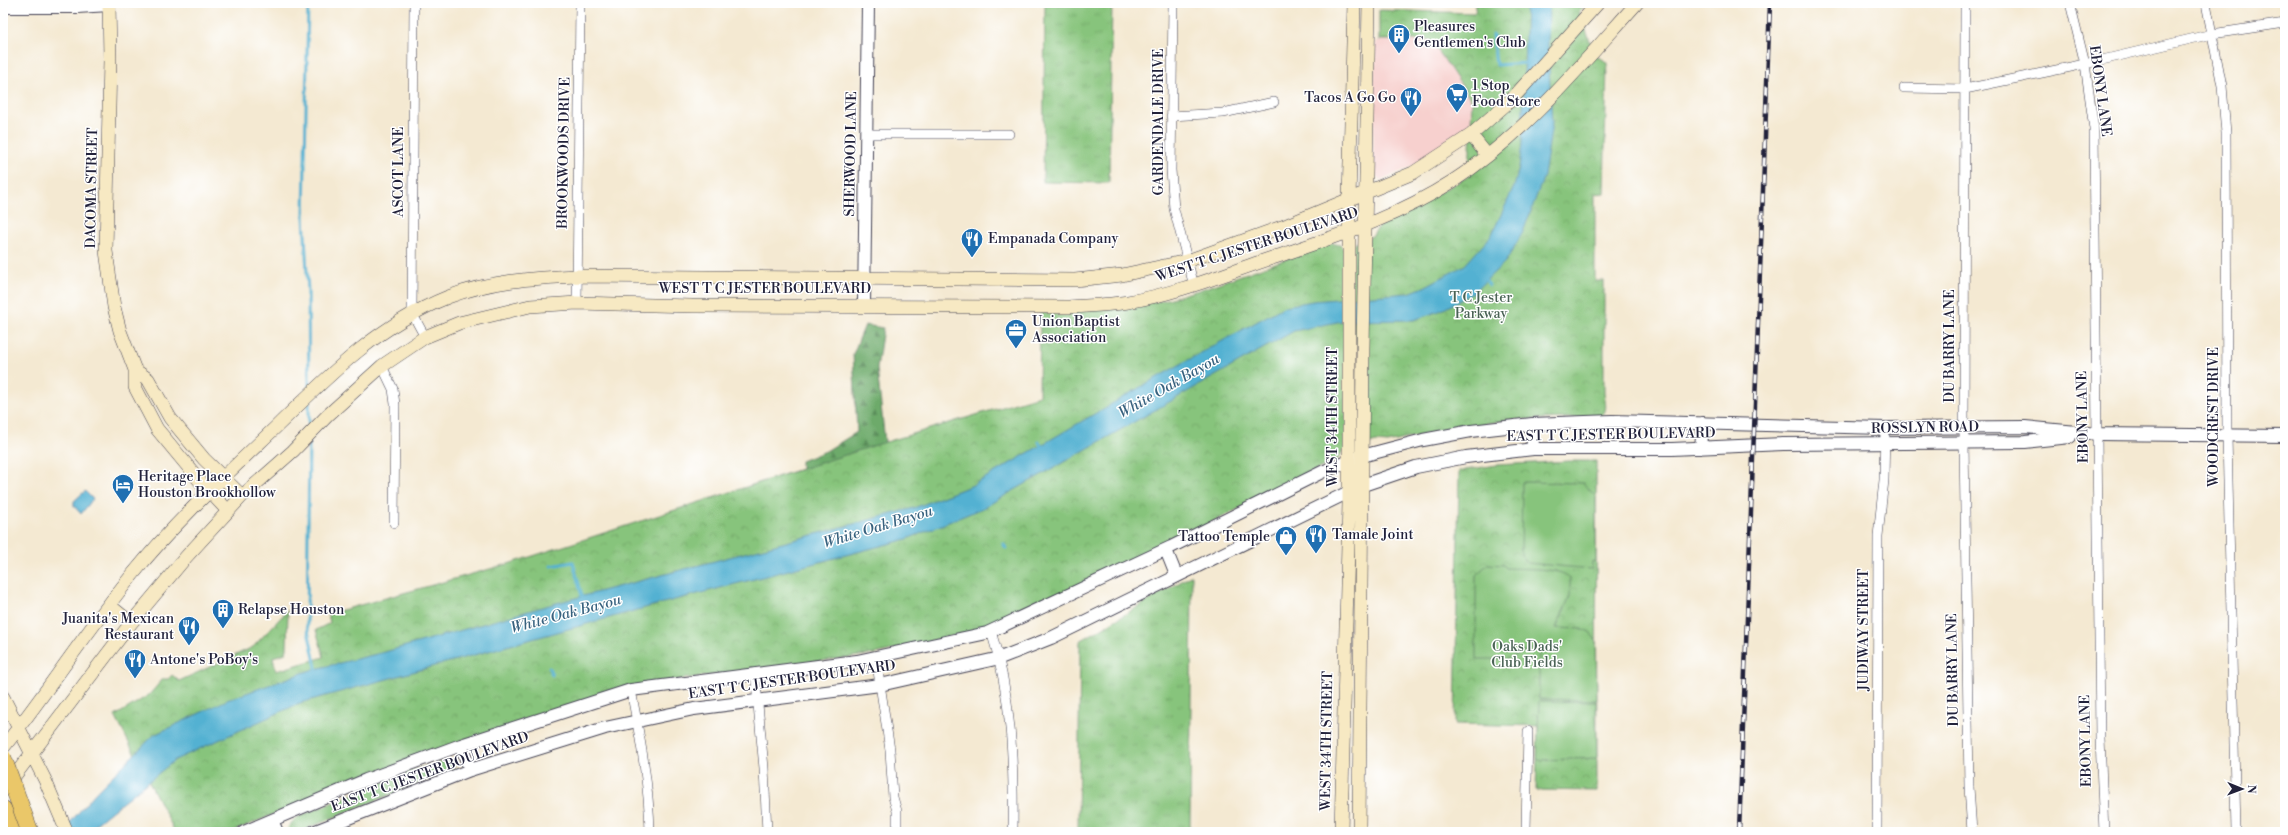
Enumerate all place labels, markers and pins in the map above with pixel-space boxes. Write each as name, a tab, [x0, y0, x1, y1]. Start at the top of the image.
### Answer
place label: Pleasures Gentlemen's Club	[1414, 18, 1526, 52]
building icon: Pleasures Gentlemen's Club	[1386, 22, 1412, 55]
place label: 1 Stop Food Store	[1472, 77, 1540, 111]
supermarket icon: 1 Stop Food Store	[1444, 81, 1470, 114]
restaurant icon: Tacos A Go Go	[1398, 85, 1424, 118]
place label: Tacos A Go Go	[1304, 89, 1396, 107]
restaurant icon: Empanada Company	[959, 226, 985, 259]
place label: Empanada Company	[988, 230, 1119, 248]
place label: Union Baptist Association	[1031, 313, 1120, 347]
office icon: Union Baptist Association	[1003, 317, 1029, 350]
place label: Heritage Place Houston Brookhollow	[138, 468, 276, 502]
hotel icon: Heritage Place Houston Brookhollow	[110, 472, 136, 505]
restaurant icon: Tamale Joint	[1303, 522, 1329, 555]
shop icon: Tattoo Temple	[1273, 524, 1299, 557]
place label: Tamale Joint	[1332, 526, 1413, 544]
place label: Tattoo Temple	[1178, 528, 1270, 546]
building icon: Relapse Houston	[210, 597, 236, 630]
place label: Relapse Houston	[238, 601, 345, 619]
place label: Juanita's Mexican Restaurant	[61, 610, 175, 644]
restaurant icon: Juanita's Mexican Restaurant	[176, 614, 202, 647]
restaurant icon: Antone's PoBoy's	[122, 647, 148, 680]
place label: Antone's PoBoy's	[149, 651, 258, 669]

